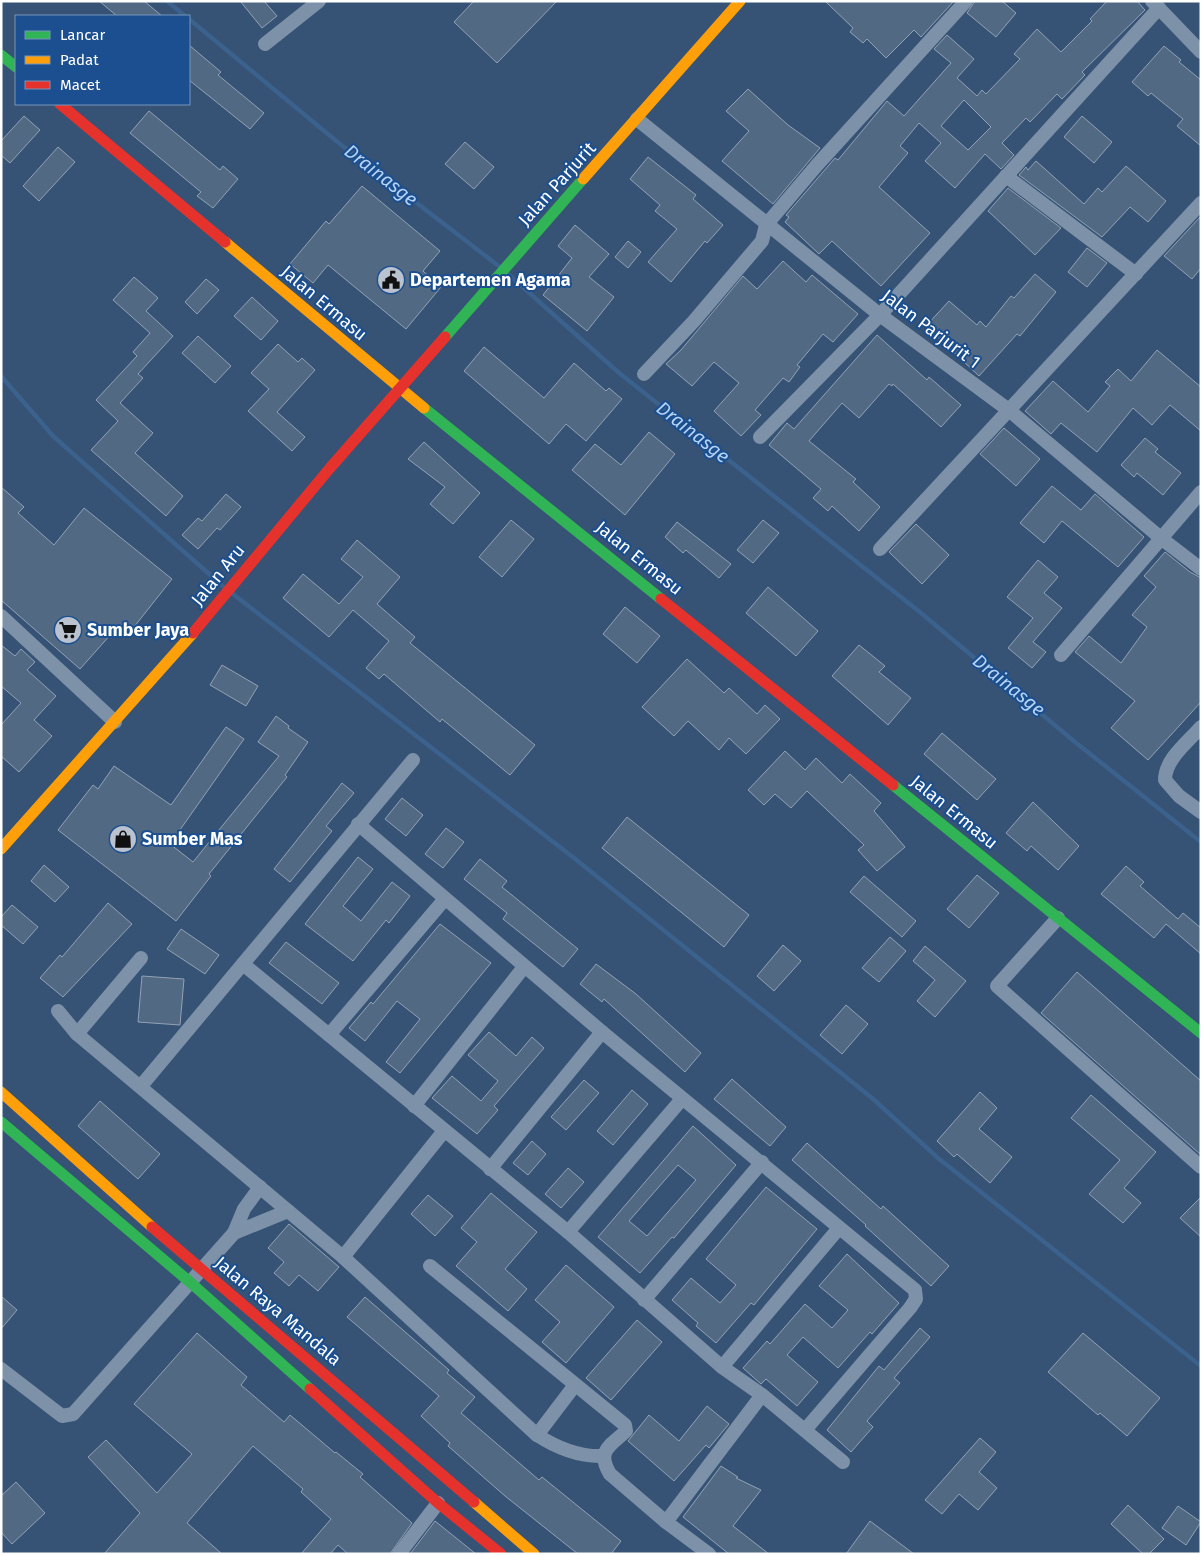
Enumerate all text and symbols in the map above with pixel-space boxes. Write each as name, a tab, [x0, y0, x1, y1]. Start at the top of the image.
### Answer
legend	[15, 15, 190, 105]
text: Lancar	[60, 26, 105, 44]
text: Padat	[60, 51, 99, 69]
text: Macet	[60, 76, 101, 94]
street label: Jalan Parjurit	[514, 137, 601, 231]
water label: Drainasge	[340, 139, 422, 211]
street label: Jalan Ermasu	[276, 261, 372, 345]
public building icon: Departemen Agama	[376, 265, 406, 295]
place label: Departemen Agama	[410, 269, 571, 291]
street label: Jalan Parjurit 1	[877, 285, 985, 373]
water label: Drainasge	[652, 396, 734, 468]
street label: Jalan Ermasu	[591, 516, 687, 600]
street label: Jalan Aru	[186, 540, 250, 610]
supermarket icon: Sumber Jaya	[53, 615, 83, 645]
place label: Sumber Jaya	[87, 619, 189, 641]
water label: Drainasge	[968, 649, 1050, 721]
street label: Jalan Ermasu	[906, 770, 1002, 854]
shop icon: Sumber Mas	[108, 824, 138, 854]
place label: Sumber Mas	[142, 828, 243, 850]
street label: Jalan Raya Mandala	[210, 1252, 346, 1370]

